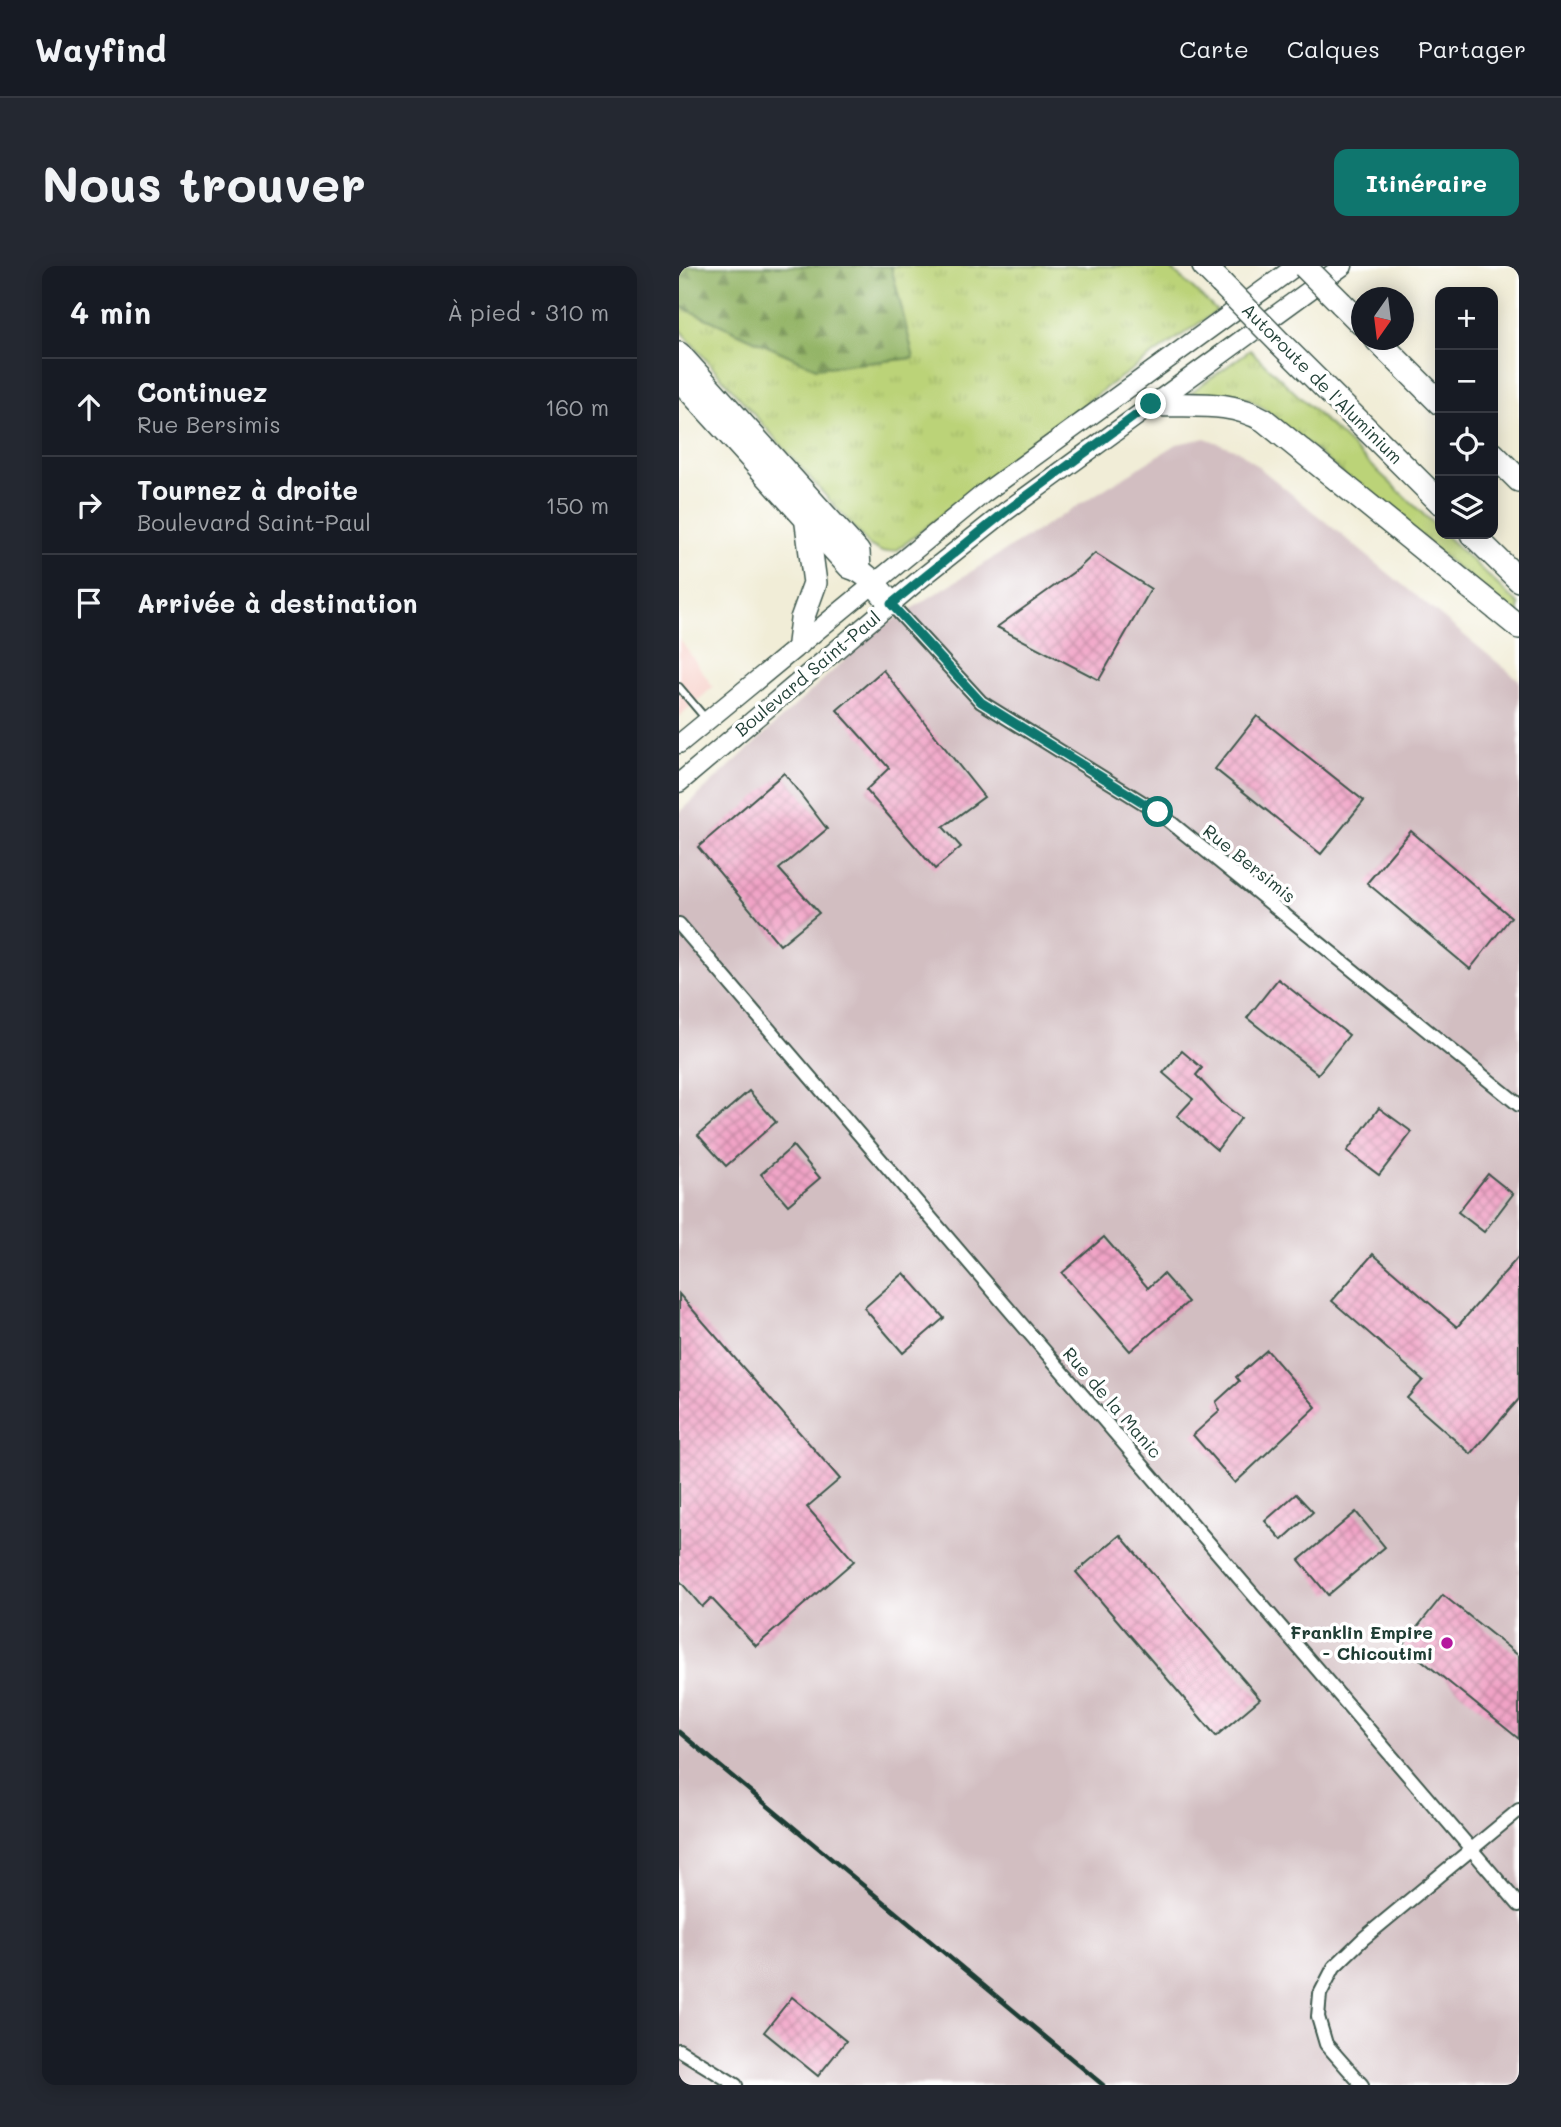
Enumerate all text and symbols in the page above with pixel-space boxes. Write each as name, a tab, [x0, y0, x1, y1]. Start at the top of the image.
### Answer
text: Wayfind	[35, 27, 166, 70]
text: Carte	[1179, 33, 1249, 64]
text: Calques	[1287, 33, 1380, 64]
text: Partager	[1418, 33, 1526, 64]
button: Itinéraire	[1334, 149, 1519, 216]
text: Nous trouver	[42, 151, 366, 214]
north arrow	[1351, 287, 1414, 350]
map controls	[1435, 287, 1498, 539]
button: +	[1435, 287, 1498, 350]
text: 4 min	[70, 292, 151, 332]
text: À pied · 310 m	[447, 297, 609, 327]
street label: Autoroute de l'Aluminium	[1237, 298, 1408, 469]
button: −	[1435, 350, 1498, 413]
text: Continuez	[137, 375, 267, 409]
icon: ahead	[70, 388, 108, 426]
route end	[1135, 388, 1166, 419]
text: 160 m	[545, 392, 609, 422]
text: Rue Bersimis	[137, 409, 281, 439]
button: locate	[1435, 413, 1498, 476]
text: Tournez à droite	[137, 473, 358, 507]
button: layers	[1435, 476, 1498, 539]
icon: right	[70, 486, 108, 524]
text: 150 m	[545, 490, 609, 520]
text: Boulevard Saint-Paul	[137, 507, 371, 537]
icon: arrive	[70, 584, 108, 622]
text: Arrivée à destination	[137, 586, 417, 620]
street label: Boulevard Saint-Paul	[729, 605, 885, 741]
route start	[1142, 796, 1173, 827]
street label: Rue Bersimis	[1198, 818, 1301, 908]
street label: Rue de la Manic	[1058, 1342, 1168, 1463]
place label: Franklin Empire - Chicoutimi	[1290, 1620, 1433, 1665]
marker: Franklin Empire - Chicoutimi	[1439, 1635, 1455, 1651]

